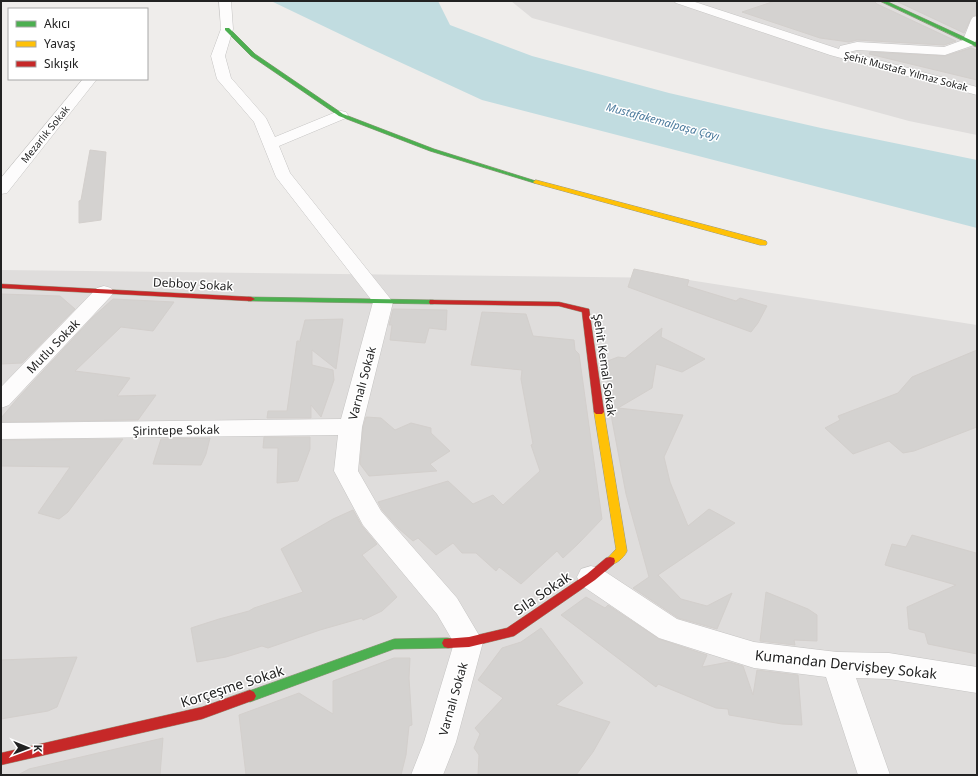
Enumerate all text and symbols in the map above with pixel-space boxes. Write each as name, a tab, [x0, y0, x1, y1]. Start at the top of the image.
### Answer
legend	[8, 8, 148, 80]
text: Akıcı	[44, 15, 70, 32]
text: Yavaş	[44, 35, 76, 52]
street label: Şehit Mustafa Yılmaz Sokak	[842, 48, 970, 94]
text: Sıkışık	[44, 55, 79, 72]
water label: Mustafakemalpaşa Çayı	[605, 99, 721, 143]
street label: Mezarlık Sokak	[18, 102, 73, 166]
street label: Debboy Sokak	[153, 273, 234, 295]
street label: Şehit Kemal Sokak	[589, 313, 621, 418]
street label: Mutlu Sokak	[23, 315, 84, 377]
street label: Varnalı Sokak	[344, 344, 380, 422]
street label: Şirintepe Sokak	[132, 421, 220, 439]
street label: Sıla Sokak	[510, 567, 575, 619]
street label: Kumandan Dervişbey Sokak	[754, 645, 938, 683]
street label: Korçeşme Sokak	[178, 660, 287, 712]
street label: Varnalı Sokak	[434, 660, 472, 738]
north arrow	[8, 728, 48, 768]
text: K	[31, 744, 46, 753]

